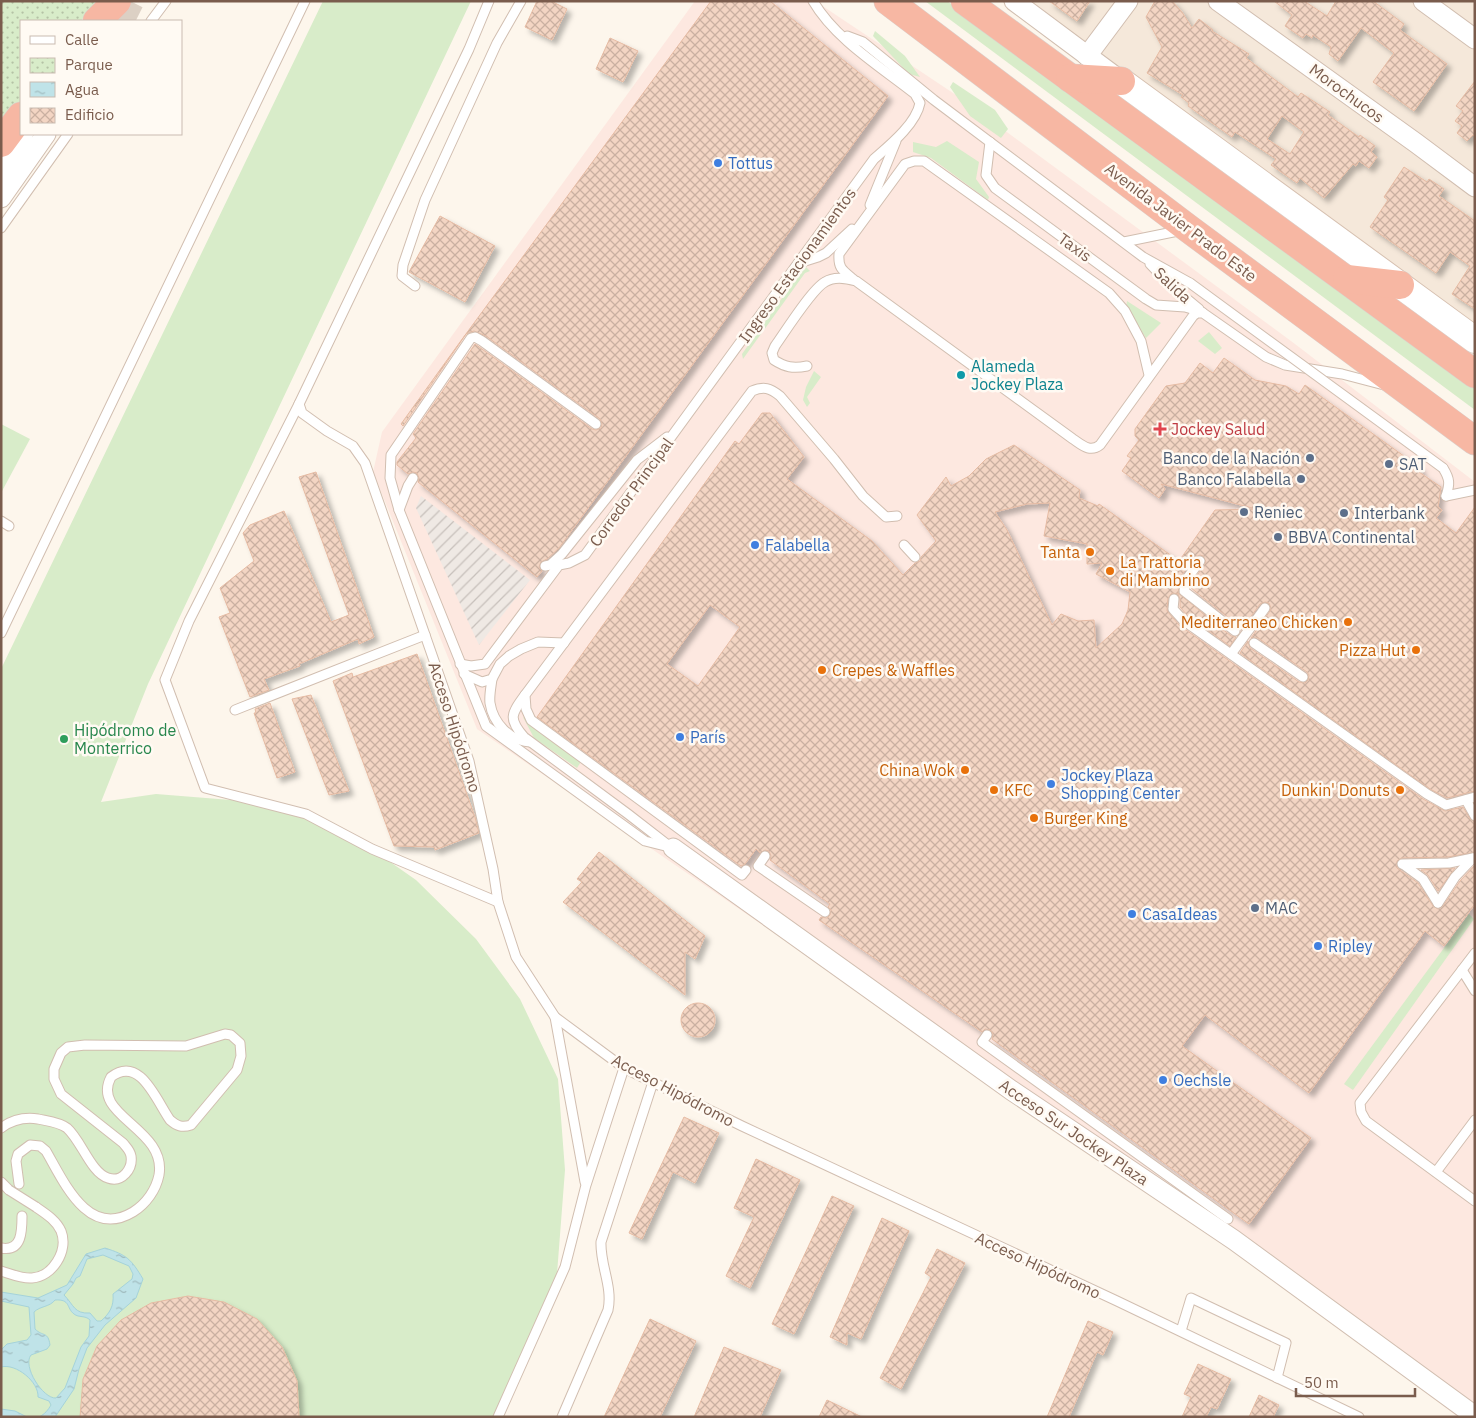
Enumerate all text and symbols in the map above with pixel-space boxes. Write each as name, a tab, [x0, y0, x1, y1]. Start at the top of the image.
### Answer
legend	[20, 20, 182, 135]
text: Calle	[65, 30, 99, 49]
text: Parque	[65, 55, 113, 74]
street label: Morochucos	[1306, 59, 1388, 127]
text: Agua	[65, 80, 99, 99]
text: Edificio	[65, 105, 114, 124]
place label: Tottus	[728, 153, 773, 173]
marker: Tottus	[712, 157, 724, 169]
street label: Avenida Javier Prado Este	[1101, 158, 1261, 286]
street label: Ingreso Estacionamientos	[734, 183, 860, 347]
street label: Taxis	[1054, 228, 1096, 266]
street label: Salida	[1150, 263, 1196, 308]
place label: Alameda Jockey Plaza	[971, 356, 1064, 394]
marker: Alameda Jockey Plaza	[955, 369, 967, 381]
place label: Jockey Salud	[1171, 419, 1265, 439]
marker: Jockey Salud	[1153, 422, 1167, 436]
street label: Corredor Principal	[585, 434, 677, 550]
place label: Banco de la Nación	[1163, 448, 1300, 468]
marker: Banco de la Nación	[1304, 452, 1316, 464]
place label: SAT	[1399, 454, 1427, 474]
marker: SAT	[1383, 458, 1395, 470]
place label: Banco Falabella	[1177, 469, 1291, 489]
marker: Banco Falabella	[1295, 473, 1307, 485]
place label: Reniec	[1254, 502, 1303, 522]
place label: Interbank	[1354, 503, 1426, 523]
marker: Reniec	[1238, 506, 1250, 518]
marker: Interbank	[1338, 507, 1350, 519]
place label: BBVA Continental	[1288, 527, 1415, 547]
marker: BBVA Continental	[1272, 531, 1284, 543]
place label: Falabella	[765, 535, 830, 555]
marker: Falabella	[749, 539, 761, 551]
place label: Tanta	[1040, 542, 1080, 562]
marker: Tanta	[1084, 546, 1096, 558]
place label: La Trattoria di Mambrino	[1120, 552, 1210, 590]
marker: La Trattoria di Mambrino	[1104, 565, 1116, 577]
place label: Mediterraneo Chicken	[1181, 612, 1338, 632]
marker: Mediterraneo Chicken	[1342, 616, 1354, 628]
place label: Pizza Hut	[1339, 640, 1406, 660]
marker: Pizza Hut	[1410, 644, 1422, 656]
street label: Acceso Hipódromo	[424, 659, 486, 795]
place label: Crepes & Waffles	[832, 660, 955, 680]
marker: Crepes & Waffles	[816, 664, 828, 676]
place label: Hipódromo de Monterrico	[74, 720, 177, 758]
place label: París	[690, 727, 726, 747]
marker: París	[674, 731, 686, 743]
marker: Hipódromo de Monterrico	[58, 733, 70, 745]
place label: China Wok	[879, 760, 956, 780]
marker: China Wok	[959, 764, 971, 776]
place label: Jockey Plaza Shopping Center	[1061, 765, 1180, 803]
marker: Jockey Plaza Shopping Center	[1045, 778, 1057, 790]
place label: KFC	[1004, 780, 1033, 800]
place label: Dunkin' Donuts	[1281, 780, 1390, 800]
marker: KFC	[988, 784, 1000, 796]
marker: Dunkin' Donuts	[1394, 784, 1406, 796]
place label: Burger King	[1044, 808, 1128, 828]
marker: Burger King	[1028, 812, 1040, 824]
place label: MAC	[1265, 898, 1298, 918]
marker: MAC	[1249, 902, 1261, 914]
place label: CasaIdeas	[1142, 904, 1218, 924]
marker: CasaIdeas	[1126, 908, 1138, 920]
place label: Ripley	[1328, 936, 1373, 956]
marker: Ripley	[1312, 940, 1324, 952]
street label: Acceso Hipódromo	[608, 1049, 738, 1131]
place label: Oechsle	[1173, 1070, 1231, 1090]
marker: Oechsle	[1157, 1074, 1169, 1086]
street label: Acceso Sur Jockey Plaza	[996, 1075, 1153, 1190]
street label: Acceso Hipódromo	[972, 1227, 1104, 1303]
scale bar	[1296, 1366, 1415, 1398]
text: 50 m	[1304, 1373, 1339, 1392]

